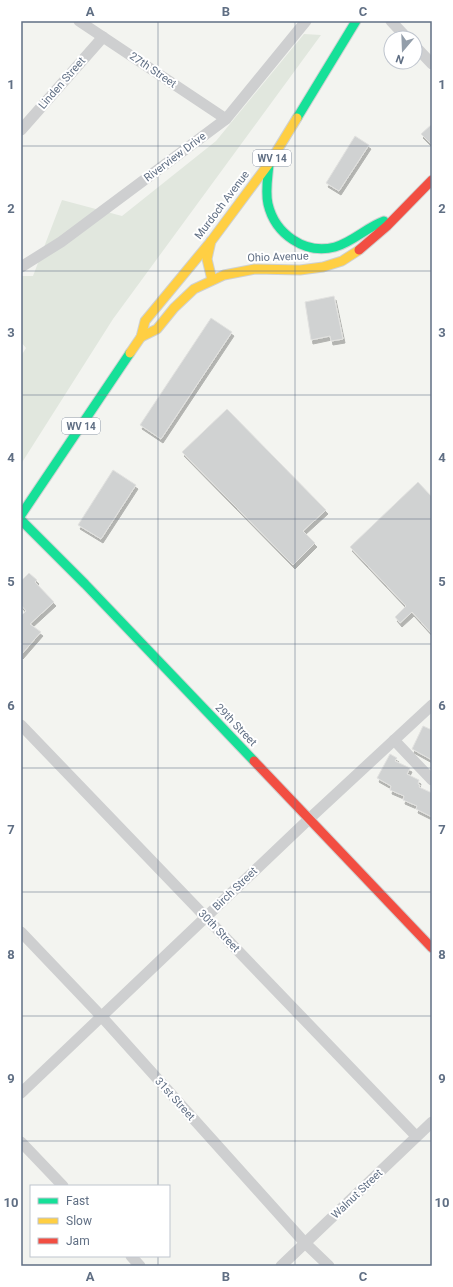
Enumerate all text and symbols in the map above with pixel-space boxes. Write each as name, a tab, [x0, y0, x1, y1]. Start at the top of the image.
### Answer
text: A	[86, 4, 95, 19]
text: B	[222, 4, 230, 19]
text: C	[359, 4, 368, 19]
north arrow	[383, 30, 423, 70]
street label: 27th Street	[127, 50, 179, 91]
text: N	[394, 51, 406, 66]
street label: Linden Street	[36, 54, 88, 112]
text: 1	[7, 77, 15, 92]
text: 1	[438, 77, 446, 92]
street label: Riverview Drive	[142, 129, 209, 184]
road number: WV 14	[253, 150, 291, 166]
street label: Murdoch Avenue	[192, 168, 252, 242]
text: 2	[7, 201, 15, 216]
text: 2	[438, 201, 446, 216]
street label: Ohio Avenue	[247, 249, 309, 265]
text: 3	[7, 325, 15, 340]
text: 3	[438, 325, 446, 340]
road number: WV 14	[62, 418, 100, 434]
text: 4	[7, 450, 15, 465]
text: 4	[438, 450, 446, 465]
text: 5	[7, 574, 15, 589]
text: 5	[438, 574, 446, 589]
text: 6	[7, 698, 15, 713]
text: 6	[438, 698, 446, 713]
street label: 29th Street	[213, 701, 260, 749]
text: 7	[7, 822, 15, 837]
text: 7	[438, 822, 446, 837]
street label: Birch Street	[210, 864, 260, 913]
street label: 30th Street	[196, 907, 243, 955]
text: 8	[7, 947, 15, 962]
text: 8	[438, 947, 446, 962]
text: 9	[7, 1071, 15, 1086]
text: 9	[438, 1071, 446, 1086]
street label: 31st Street	[152, 1075, 198, 1123]
street label: Walnut Street	[329, 1166, 385, 1222]
legend	[30, 1185, 170, 1257]
text: Fast	[66, 1194, 89, 1208]
text: 10	[4, 1195, 18, 1210]
text: 10	[435, 1195, 449, 1210]
text: Slow	[66, 1214, 92, 1228]
text: Jam	[66, 1234, 90, 1248]
text: A	[86, 1269, 95, 1284]
text: B	[222, 1269, 230, 1284]
text: C	[359, 1269, 368, 1284]

